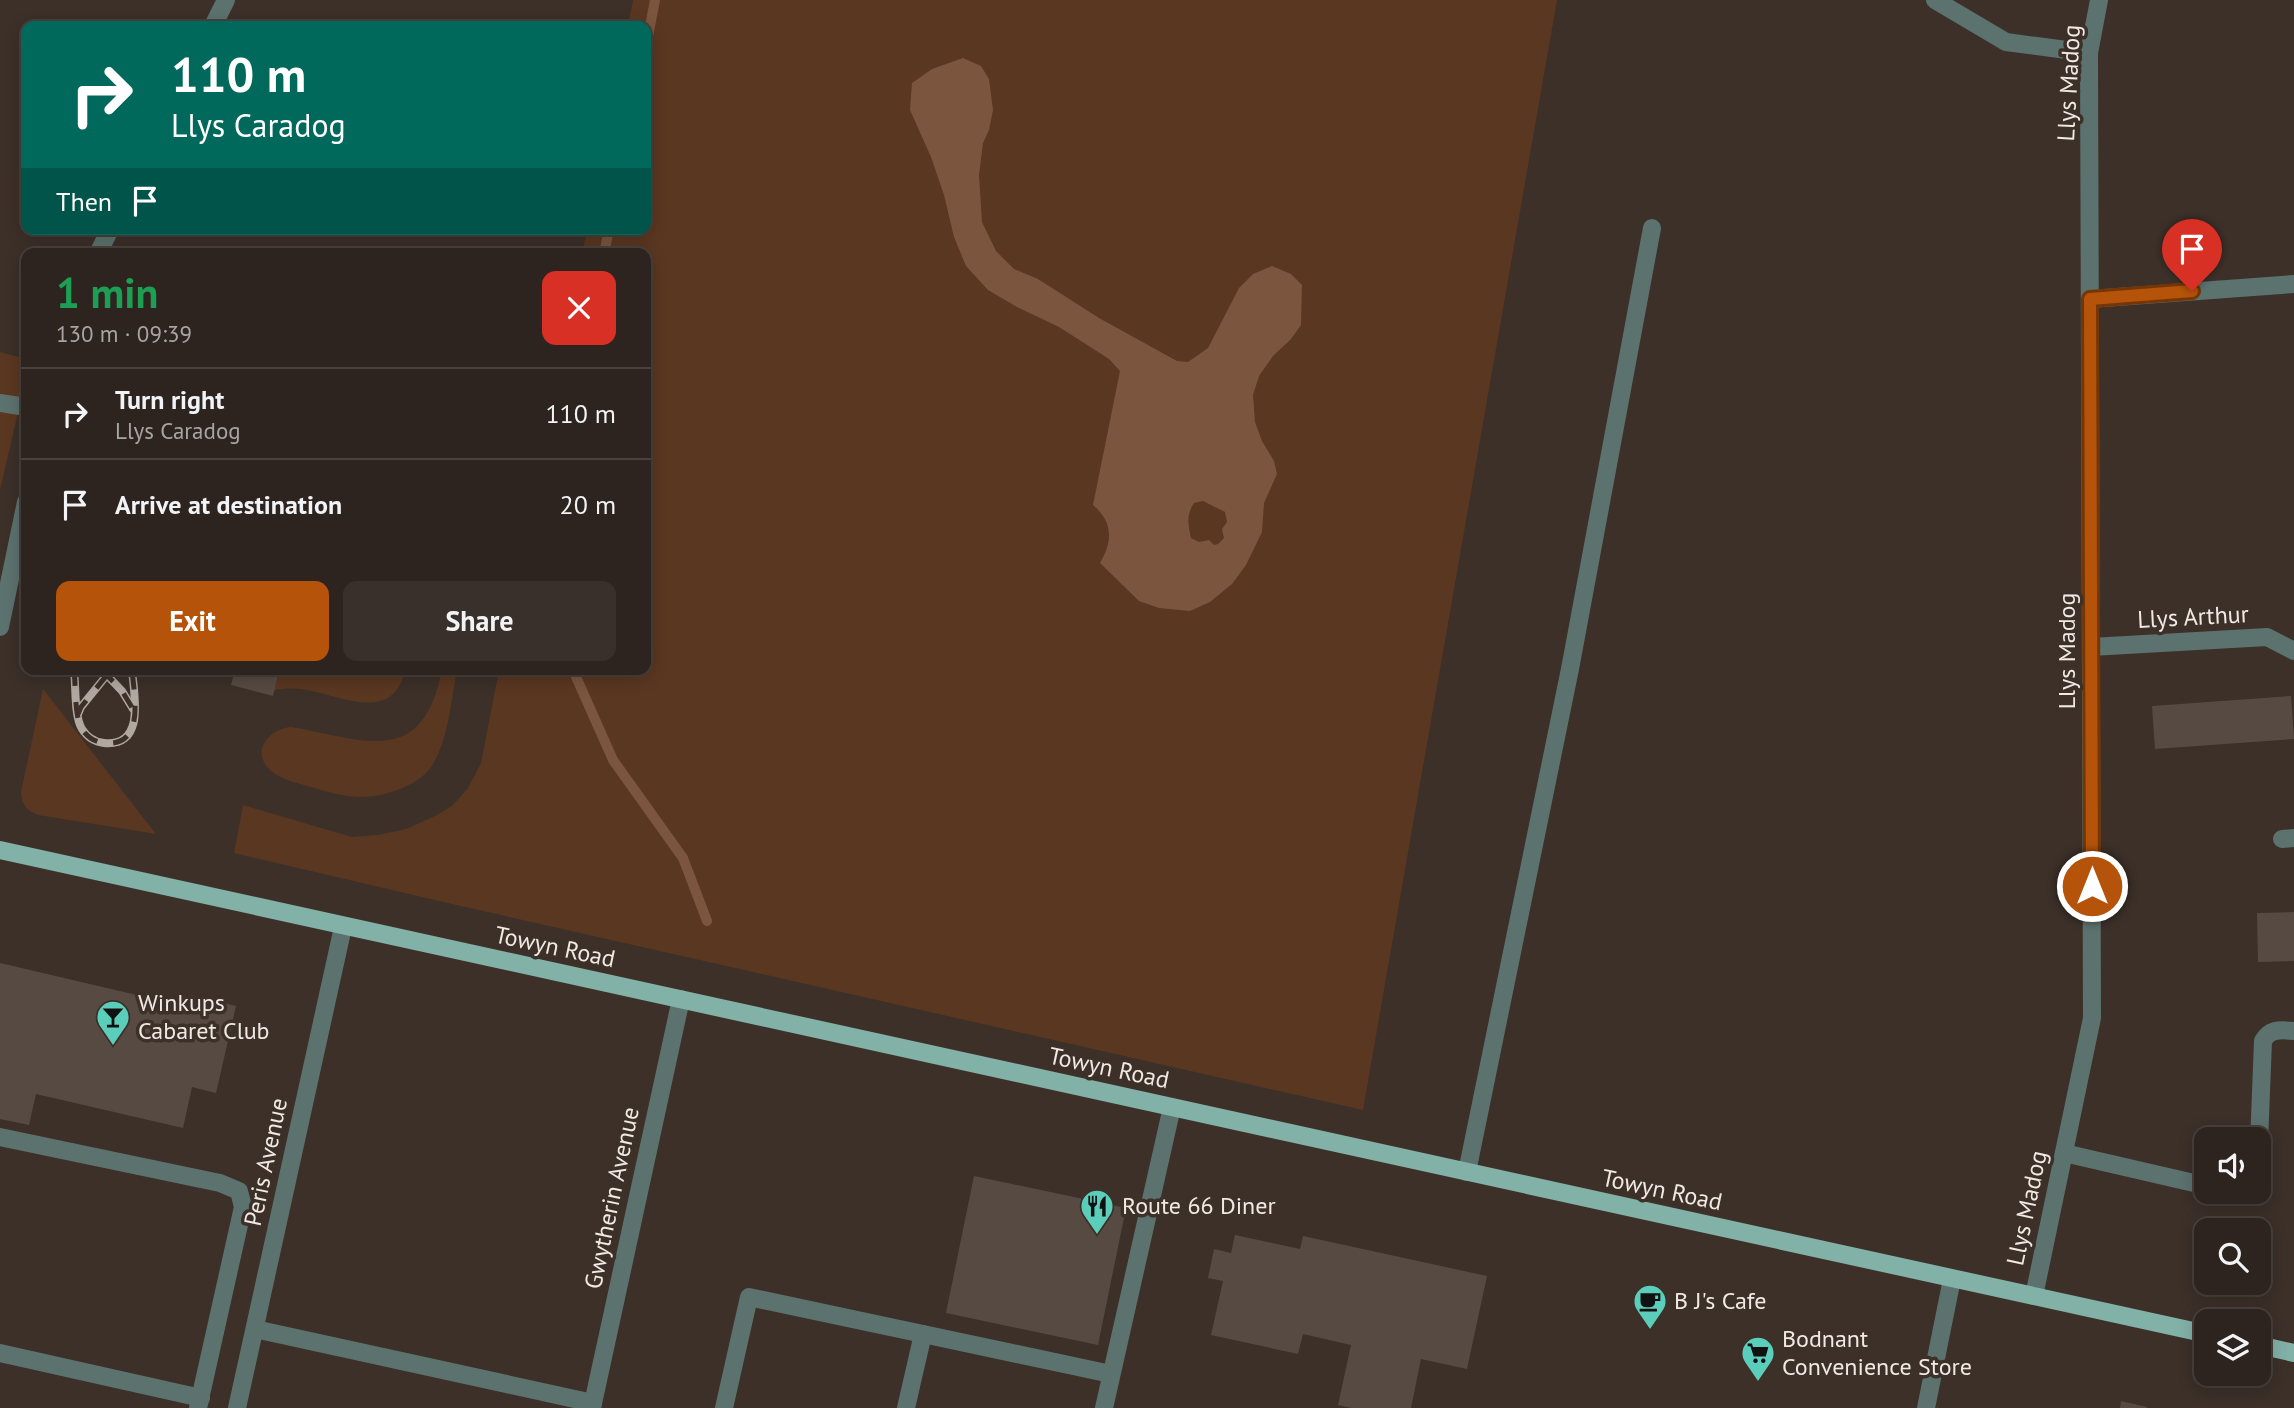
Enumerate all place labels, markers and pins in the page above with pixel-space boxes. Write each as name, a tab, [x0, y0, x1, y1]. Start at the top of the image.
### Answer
pin	[2162, 219, 2222, 291]
place label: Winkups Cabaret Club	[138, 987, 270, 1046]
bar icon: Winkups Cabaret Club	[94, 998, 132, 1047]
restaurant icon: Route 66 Diner	[1078, 1187, 1116, 1236]
place label: Route 66 Diner	[1122, 1190, 1276, 1221]
cafe icon: B J's Cafe	[1631, 1282, 1669, 1331]
place label: B J's Cafe	[1674, 1285, 1766, 1316]
place label: Bodnant Convenience Store	[1782, 1323, 1972, 1382]
supermarket icon: Bodnant Convenience Store	[1739, 1334, 1777, 1383]

